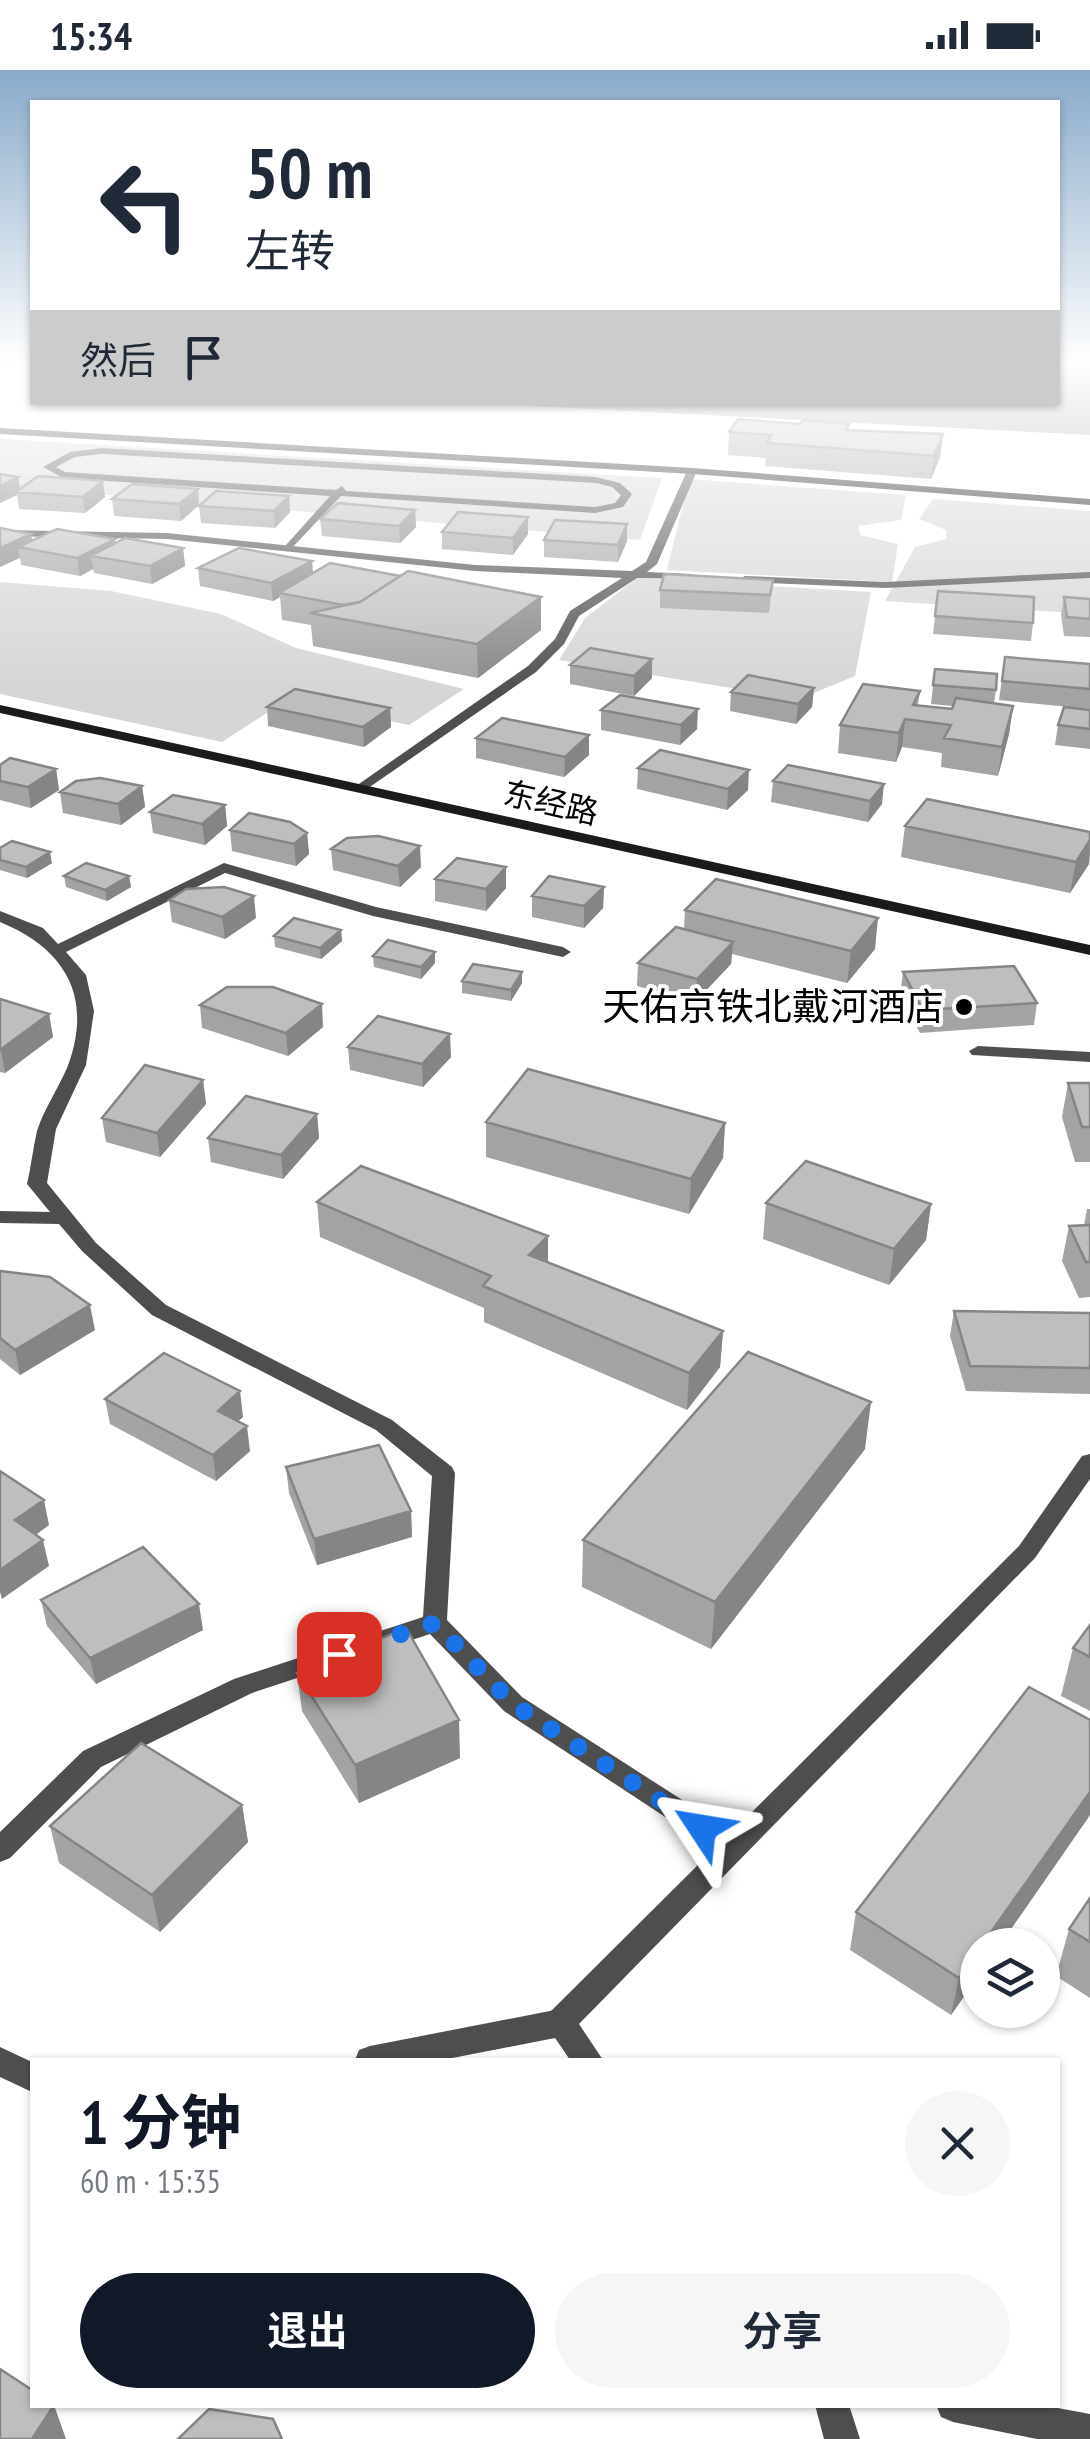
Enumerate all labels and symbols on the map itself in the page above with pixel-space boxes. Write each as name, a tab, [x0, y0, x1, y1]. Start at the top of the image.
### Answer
street label: 东经路	[500, 771, 603, 833]
place label: 天佑京铁北戴河酒店	[602, 981, 944, 1030]
marker: 天佑京铁北戴河酒店	[953, 996, 975, 1018]
pin	[297, 1612, 382, 1697]
position arrow	[650, 1776, 754, 1880]

